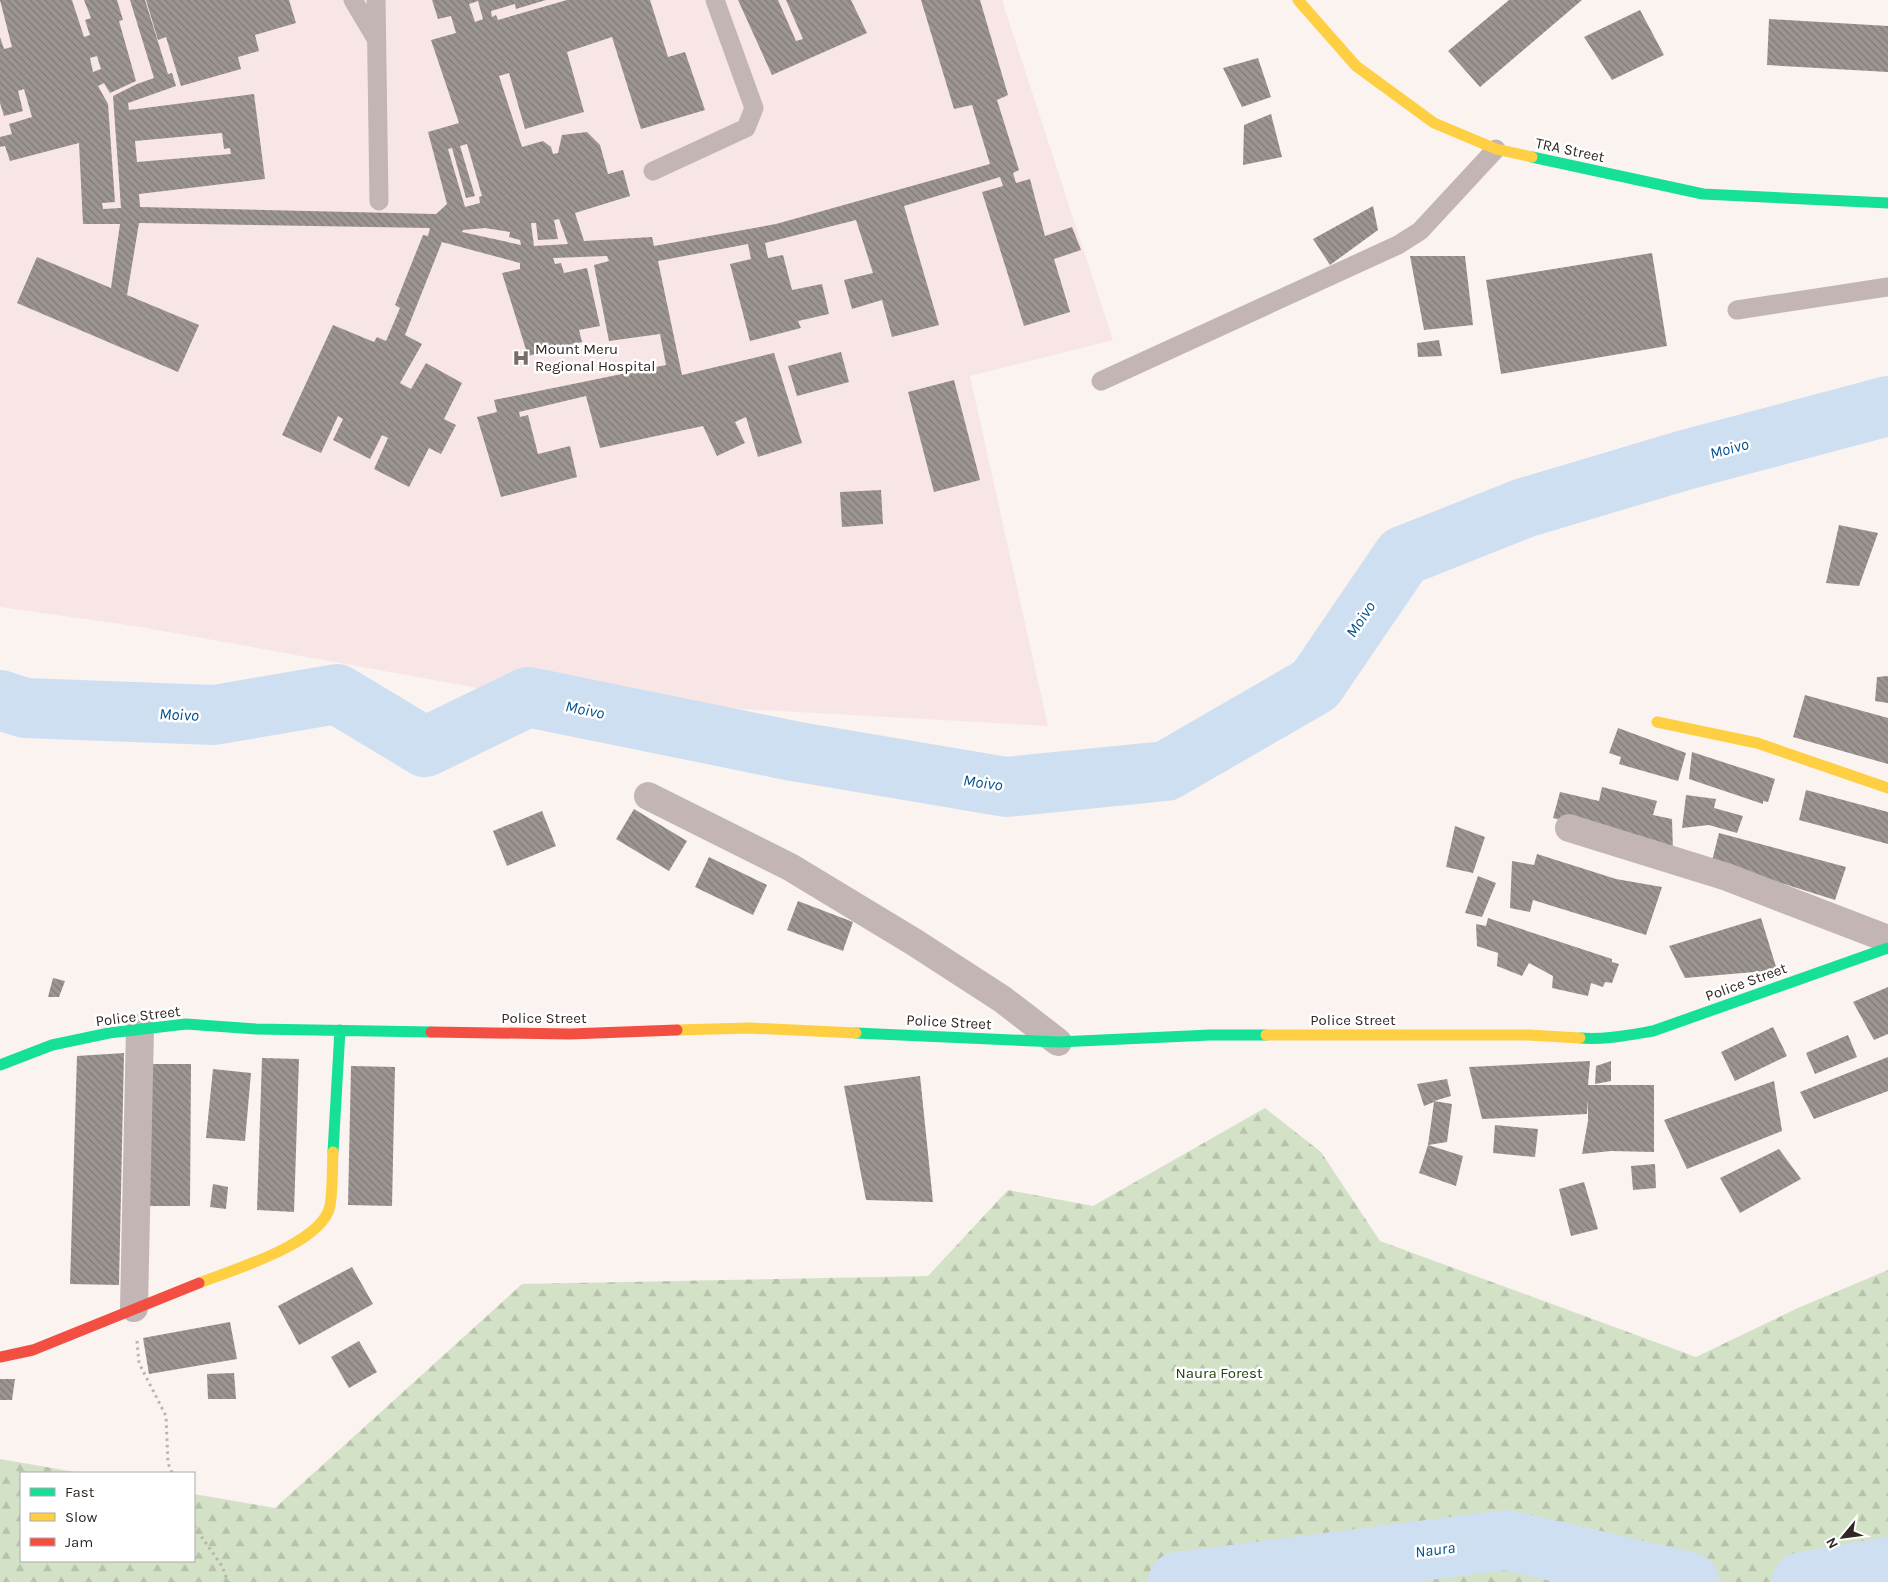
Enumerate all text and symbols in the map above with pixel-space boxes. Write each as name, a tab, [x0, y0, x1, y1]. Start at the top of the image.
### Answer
street label: TRA Street	[1534, 134, 1606, 166]
place label: Mount Meru Regional Hospital	[535, 340, 656, 375]
hospital icon: Mount Meru Regional Hospital	[511, 348, 531, 368]
water label: Moivo	[1708, 434, 1751, 463]
water label: Moivo	[1341, 597, 1379, 641]
water label: Moivo	[564, 696, 606, 723]
water label: Moivo	[159, 704, 199, 725]
water label: Moivo	[962, 770, 1004, 795]
street label: Police Street	[1703, 959, 1790, 1005]
street label: Police Street	[95, 1002, 182, 1030]
street label: Police Street	[501, 1009, 587, 1027]
street label: Police Street	[906, 1011, 992, 1033]
street label: Police Street	[1310, 1011, 1396, 1029]
park label: Naura Forest	[1175, 1364, 1263, 1382]
legend	[20, 1472, 195, 1562]
text: Fast	[65, 1483, 95, 1501]
text: Slow	[65, 1508, 97, 1526]
north arrow	[1818, 1512, 1868, 1562]
text: Jam	[65, 1533, 93, 1551]
text: N	[1822, 1535, 1842, 1552]
water label: Naura	[1414, 1538, 1456, 1561]

